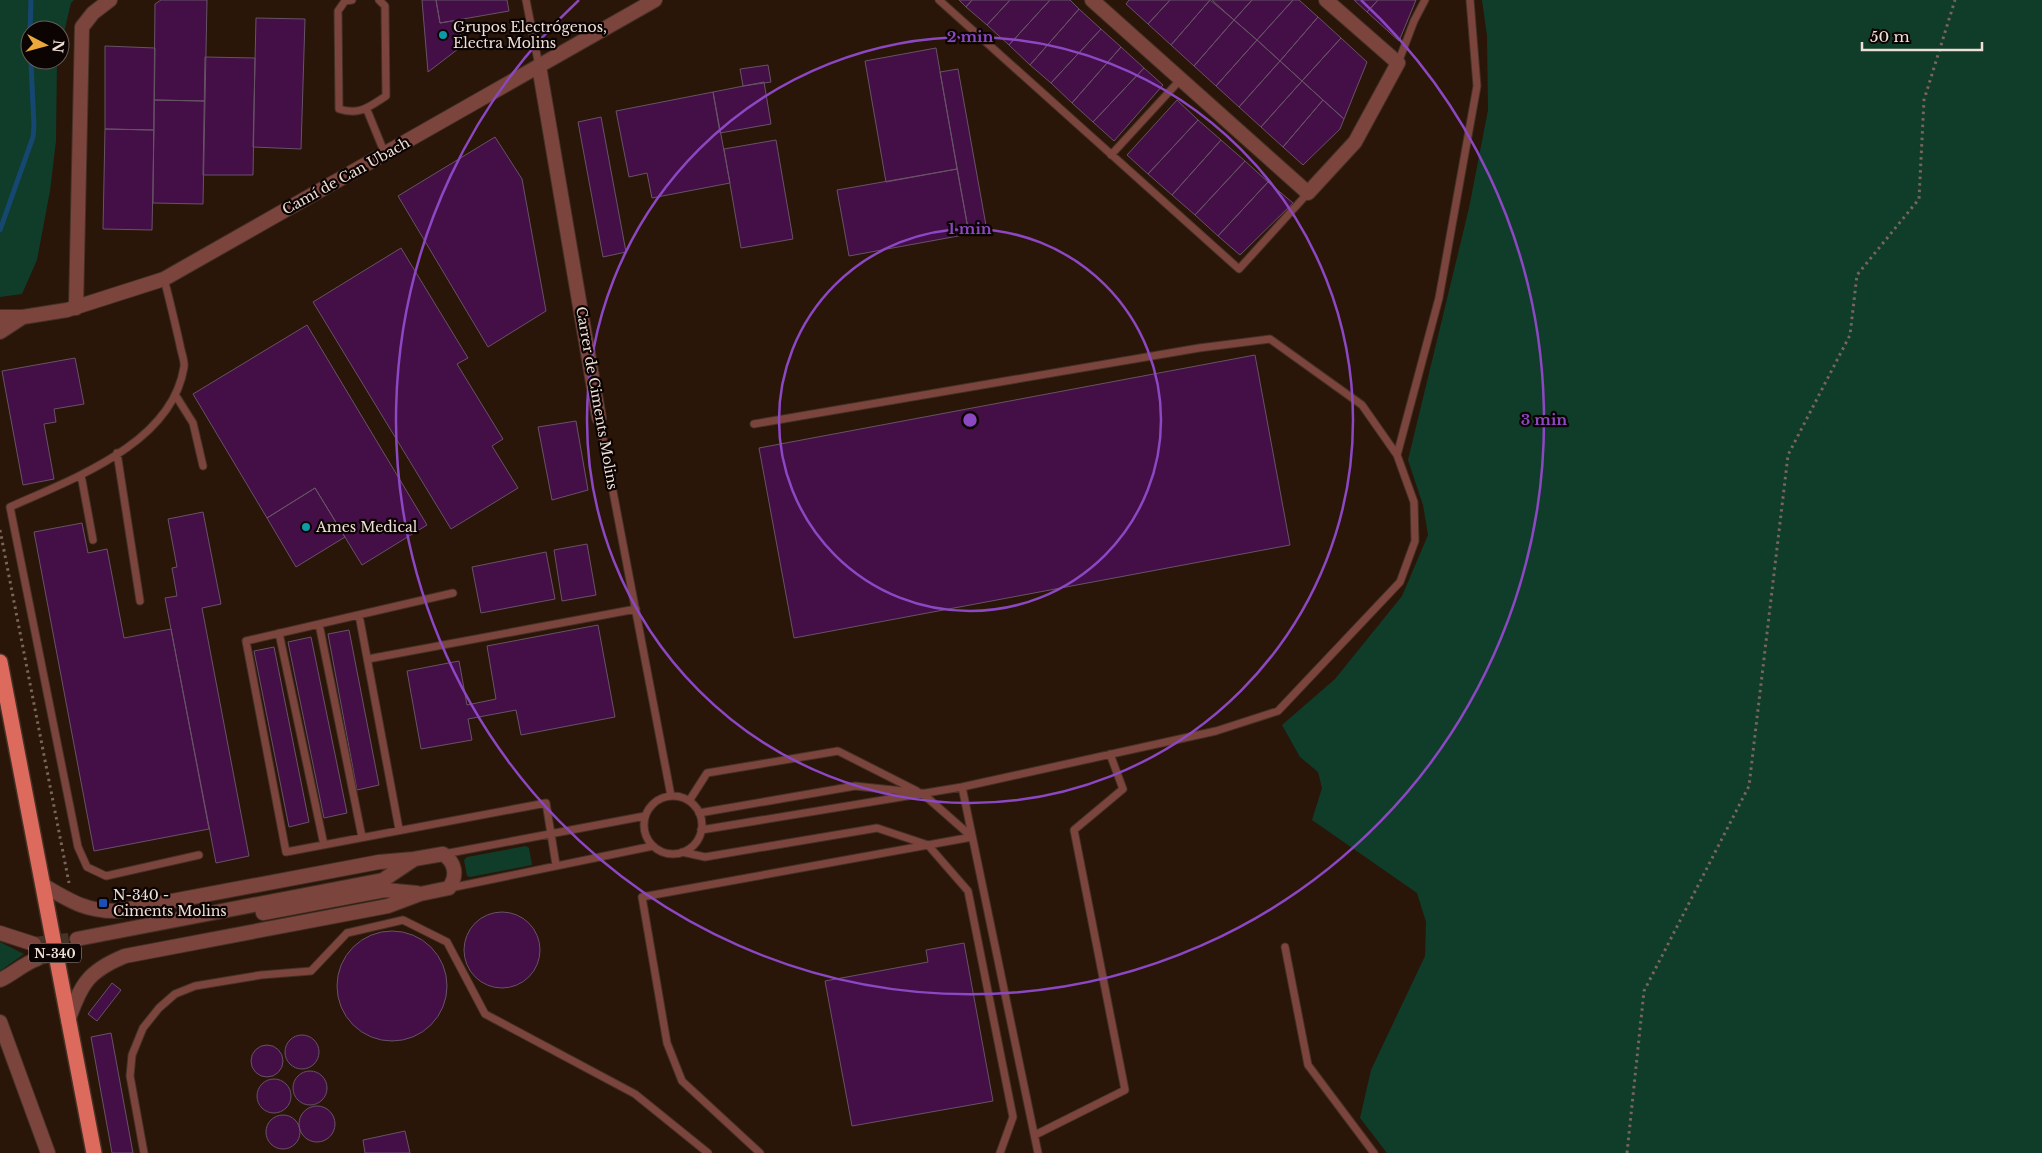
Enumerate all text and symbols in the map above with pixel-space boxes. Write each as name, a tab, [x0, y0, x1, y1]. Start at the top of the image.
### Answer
place label: Grupos Electrógenos, Electra Molins	[453, 18, 607, 52]
north arrow	[20, 20, 70, 70]
scale bar	[1862, 20, 1982, 52]
text: 2 min	[947, 27, 993, 46]
text: 50 m	[1870, 27, 1910, 46]
marker: Grupos Electrógenos, Electra Molins	[437, 29, 449, 41]
text: N	[48, 39, 68, 54]
street label: Camí de Can Ubach	[279, 133, 413, 219]
text: 1 min	[948, 219, 992, 238]
street label: Carrer de Ciments Molins	[572, 305, 622, 491]
text: 3 min	[1521, 410, 1567, 429]
centre of rings	[961, 411, 979, 429]
place label: Ames Medical	[315, 518, 418, 536]
marker: Ames Medical	[300, 521, 312, 533]
place label: N-340 - Ciments Molins	[113, 886, 227, 920]
marker: N-340 - Ciments Molins	[97, 897, 109, 909]
road number: N-340	[29, 944, 81, 962]

